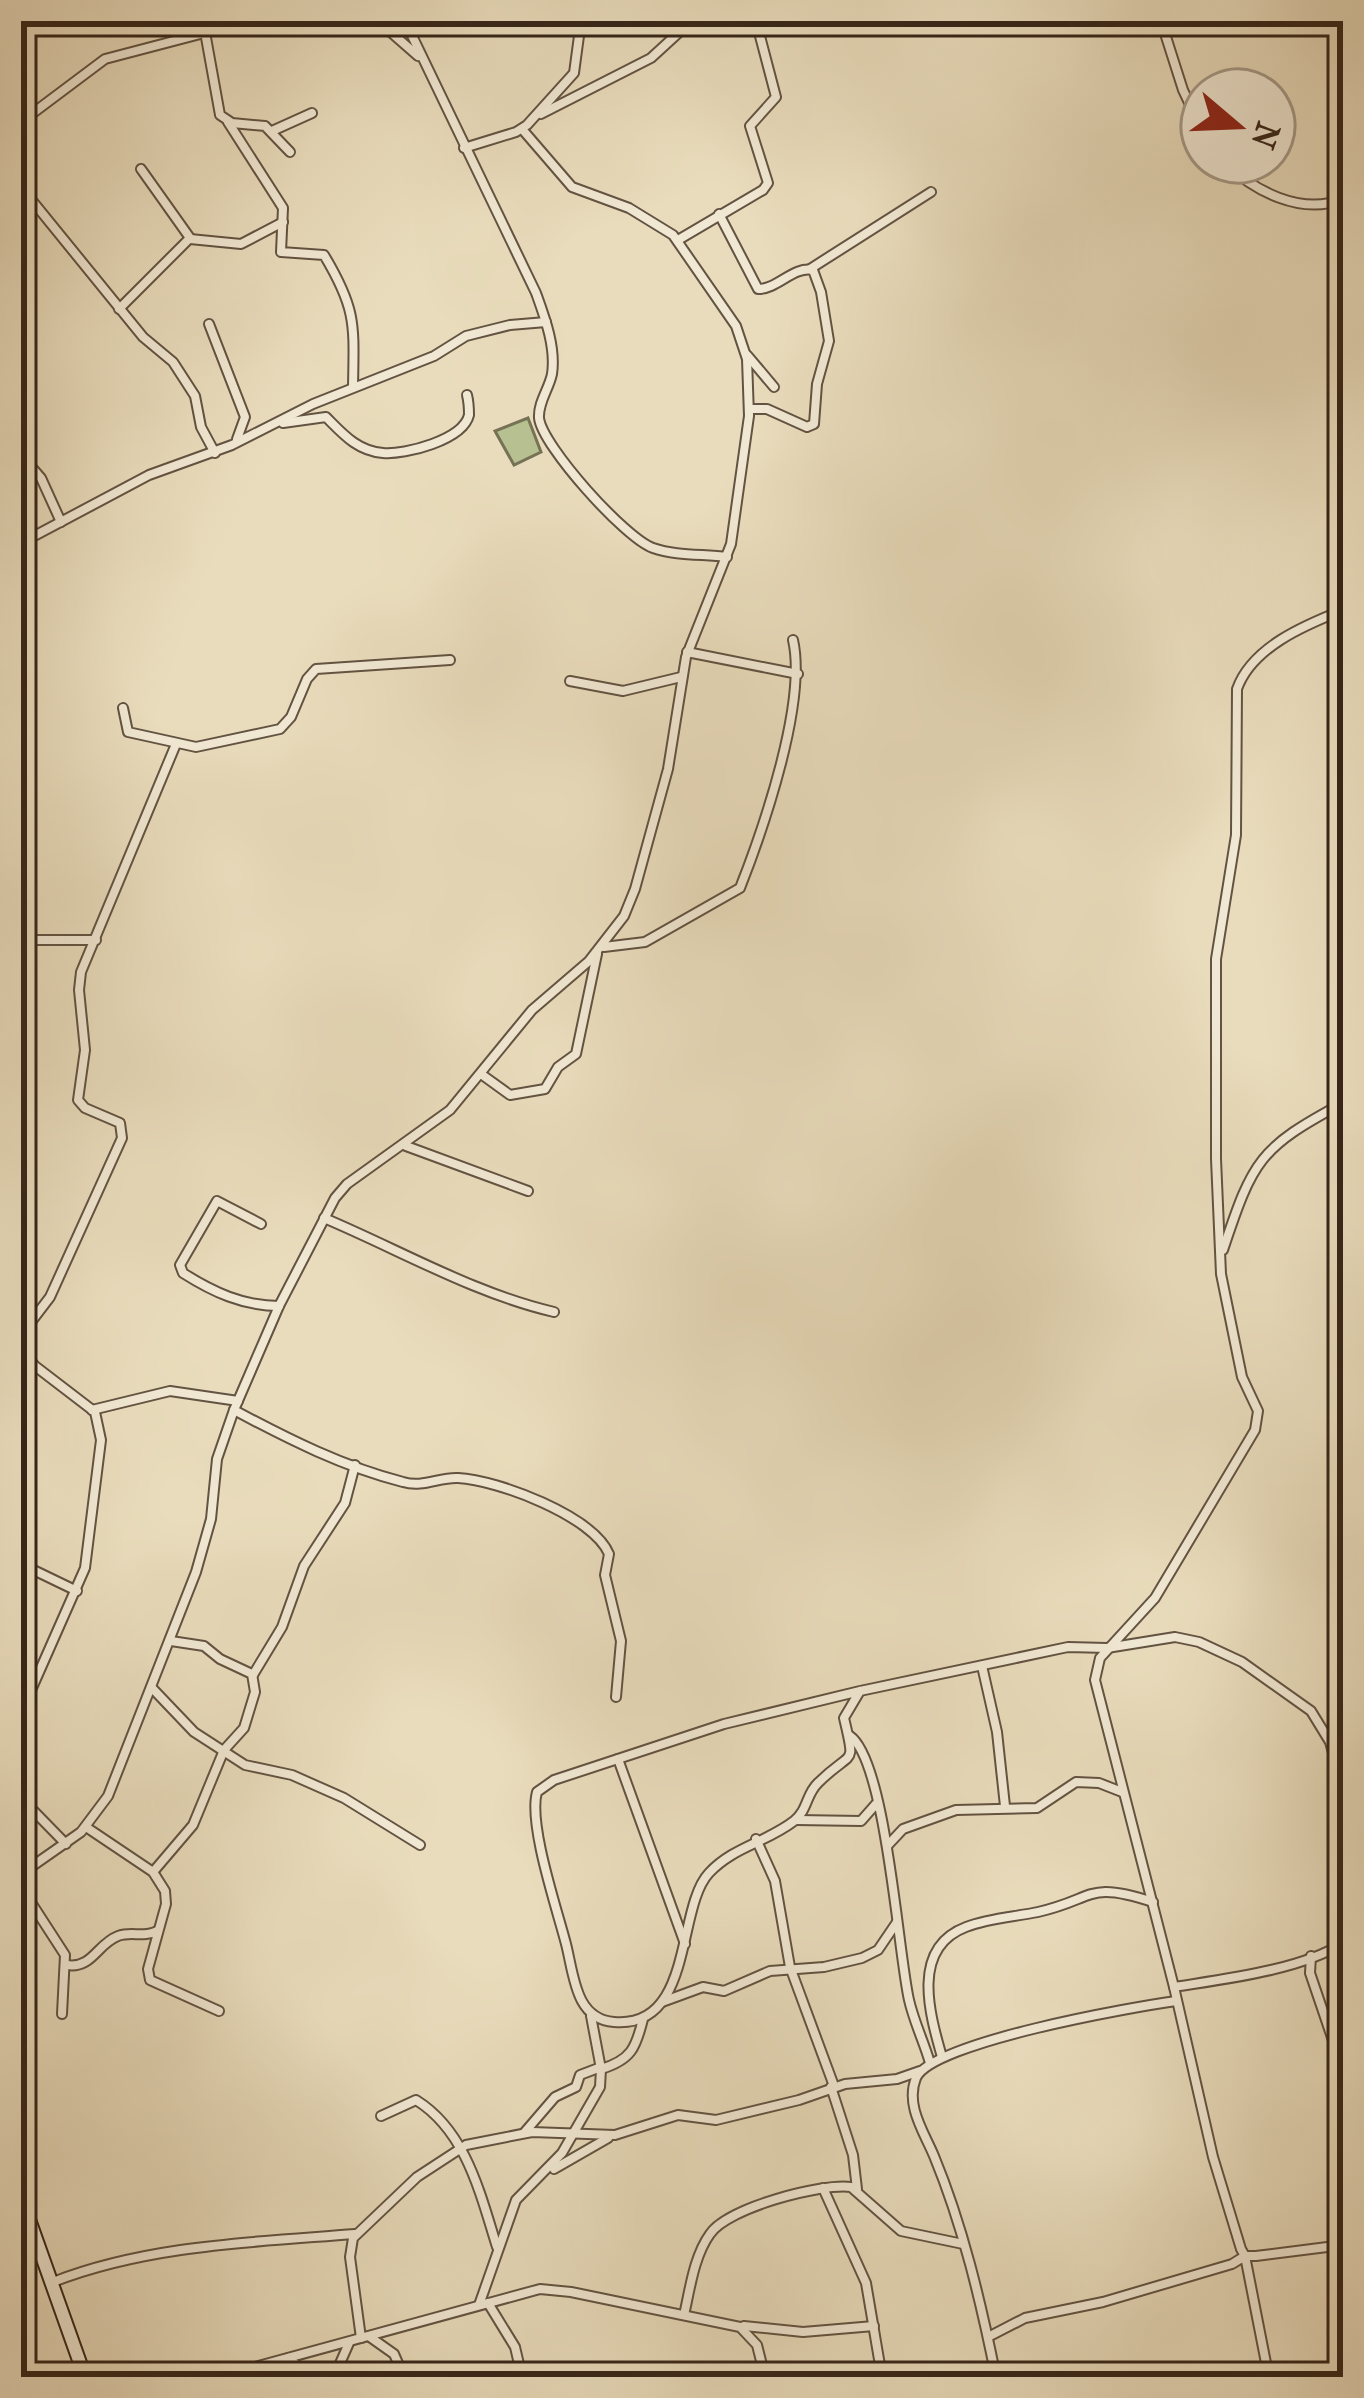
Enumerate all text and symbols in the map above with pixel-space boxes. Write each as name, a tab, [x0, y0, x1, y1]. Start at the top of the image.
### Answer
north arrow	[1178, 66, 1298, 186]
text: N	[1242, 117, 1287, 153]

